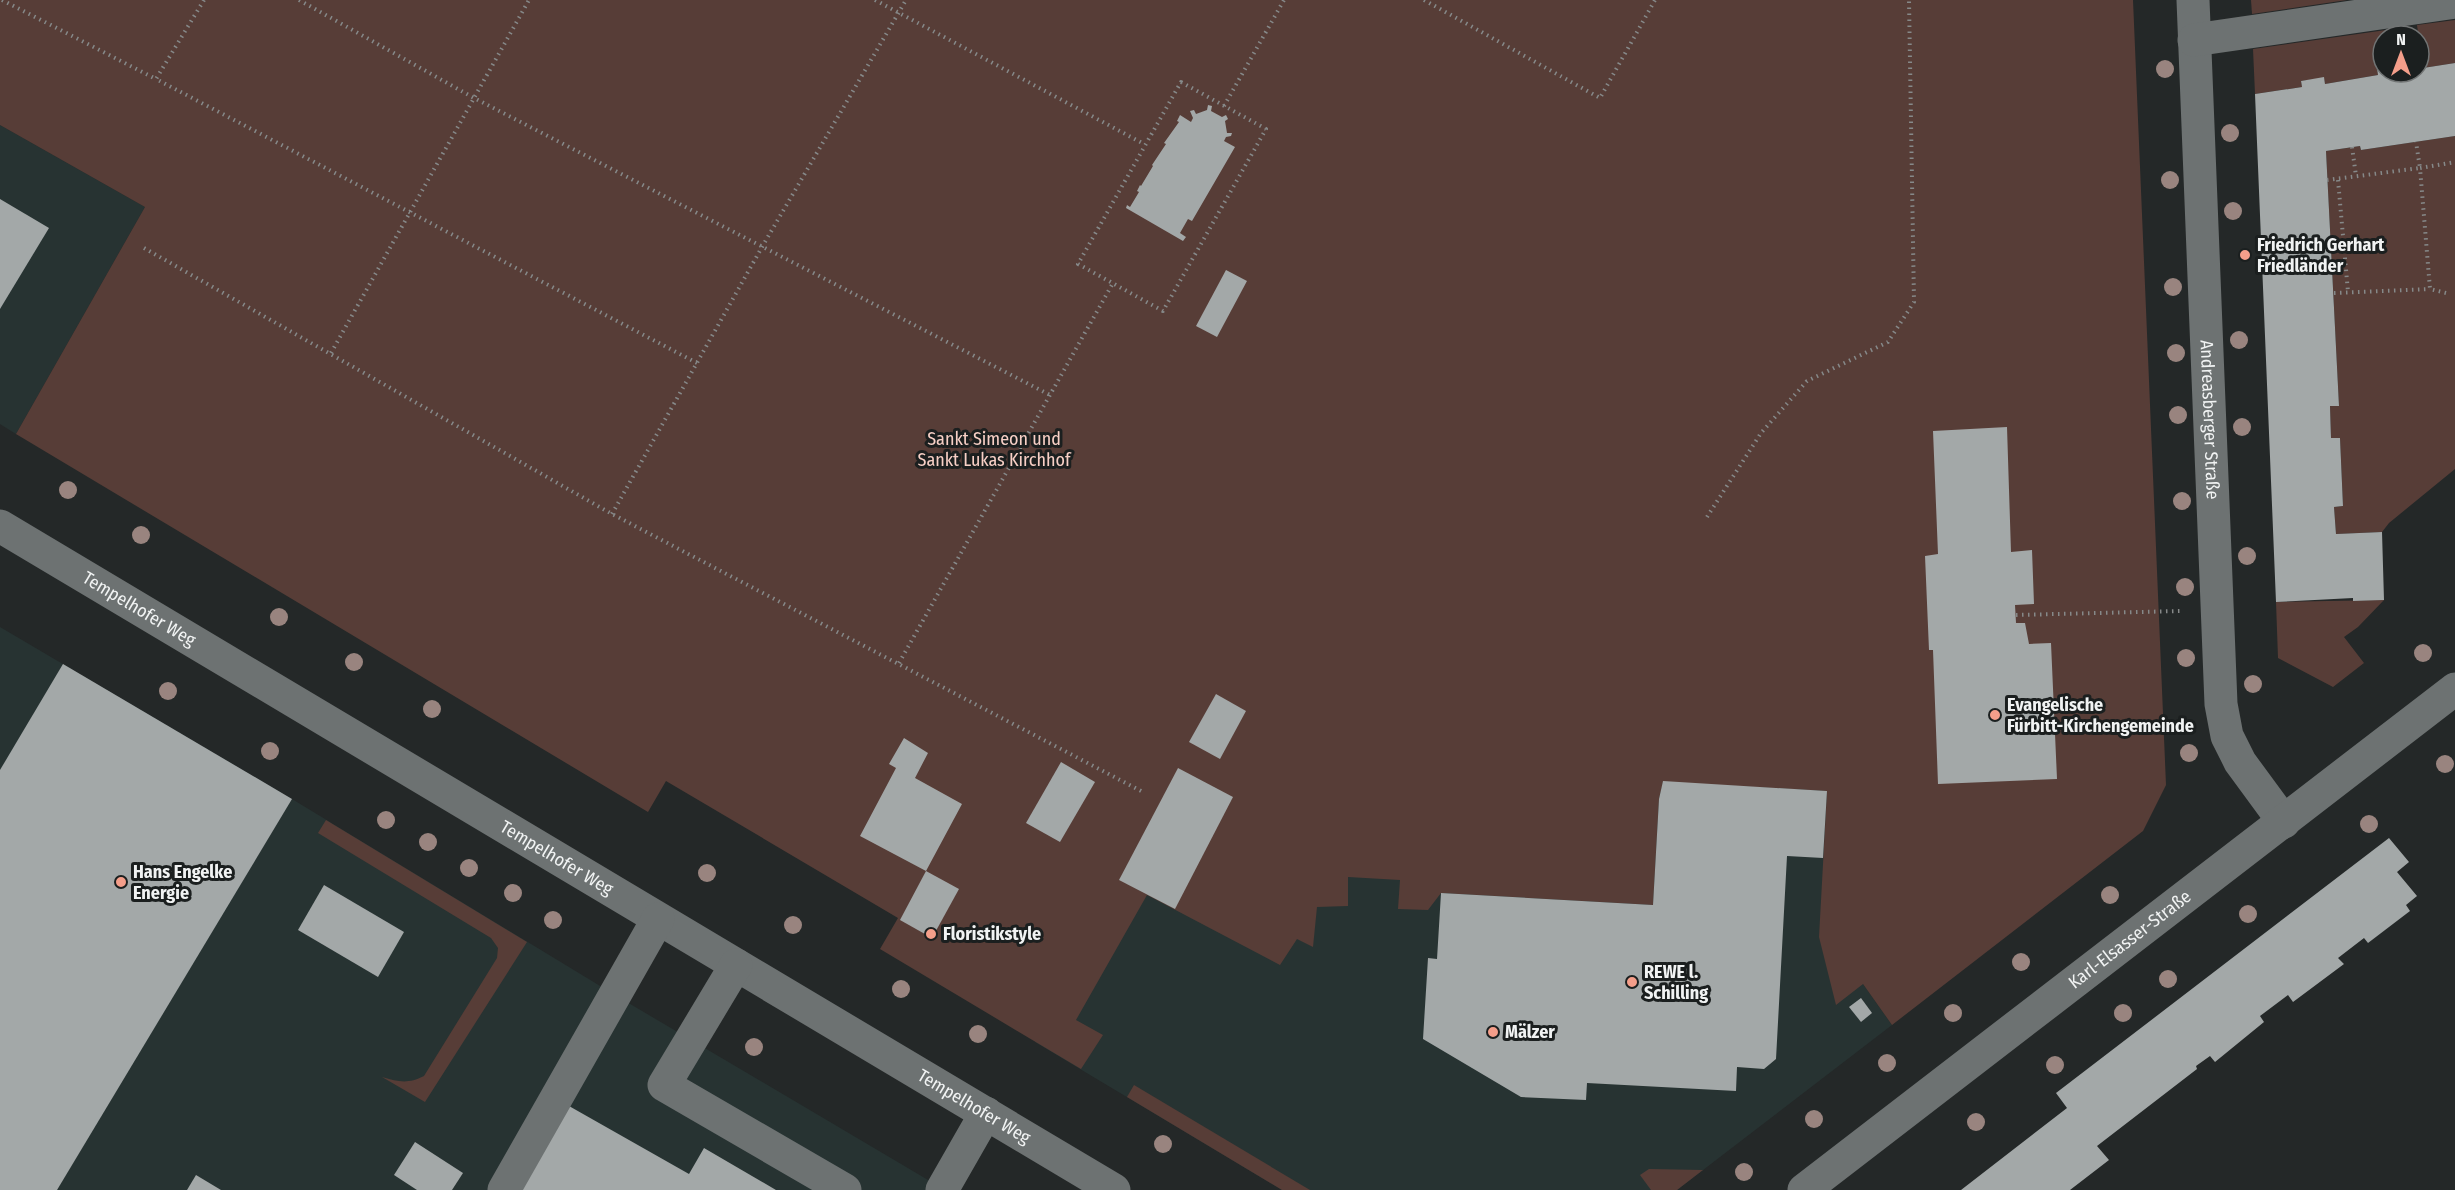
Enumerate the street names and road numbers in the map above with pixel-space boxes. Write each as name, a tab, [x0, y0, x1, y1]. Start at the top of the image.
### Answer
street label: Andreasberger Straße	[2196, 339, 2224, 500]
street label: Tempelhofer Weg	[79, 567, 200, 651]
street label: Tempelhofer Weg	[496, 816, 618, 900]
street label: Karl-Elsasser-Straße	[2064, 885, 2195, 993]
street label: Tempelhofer Weg	[914, 1064, 1035, 1149]

